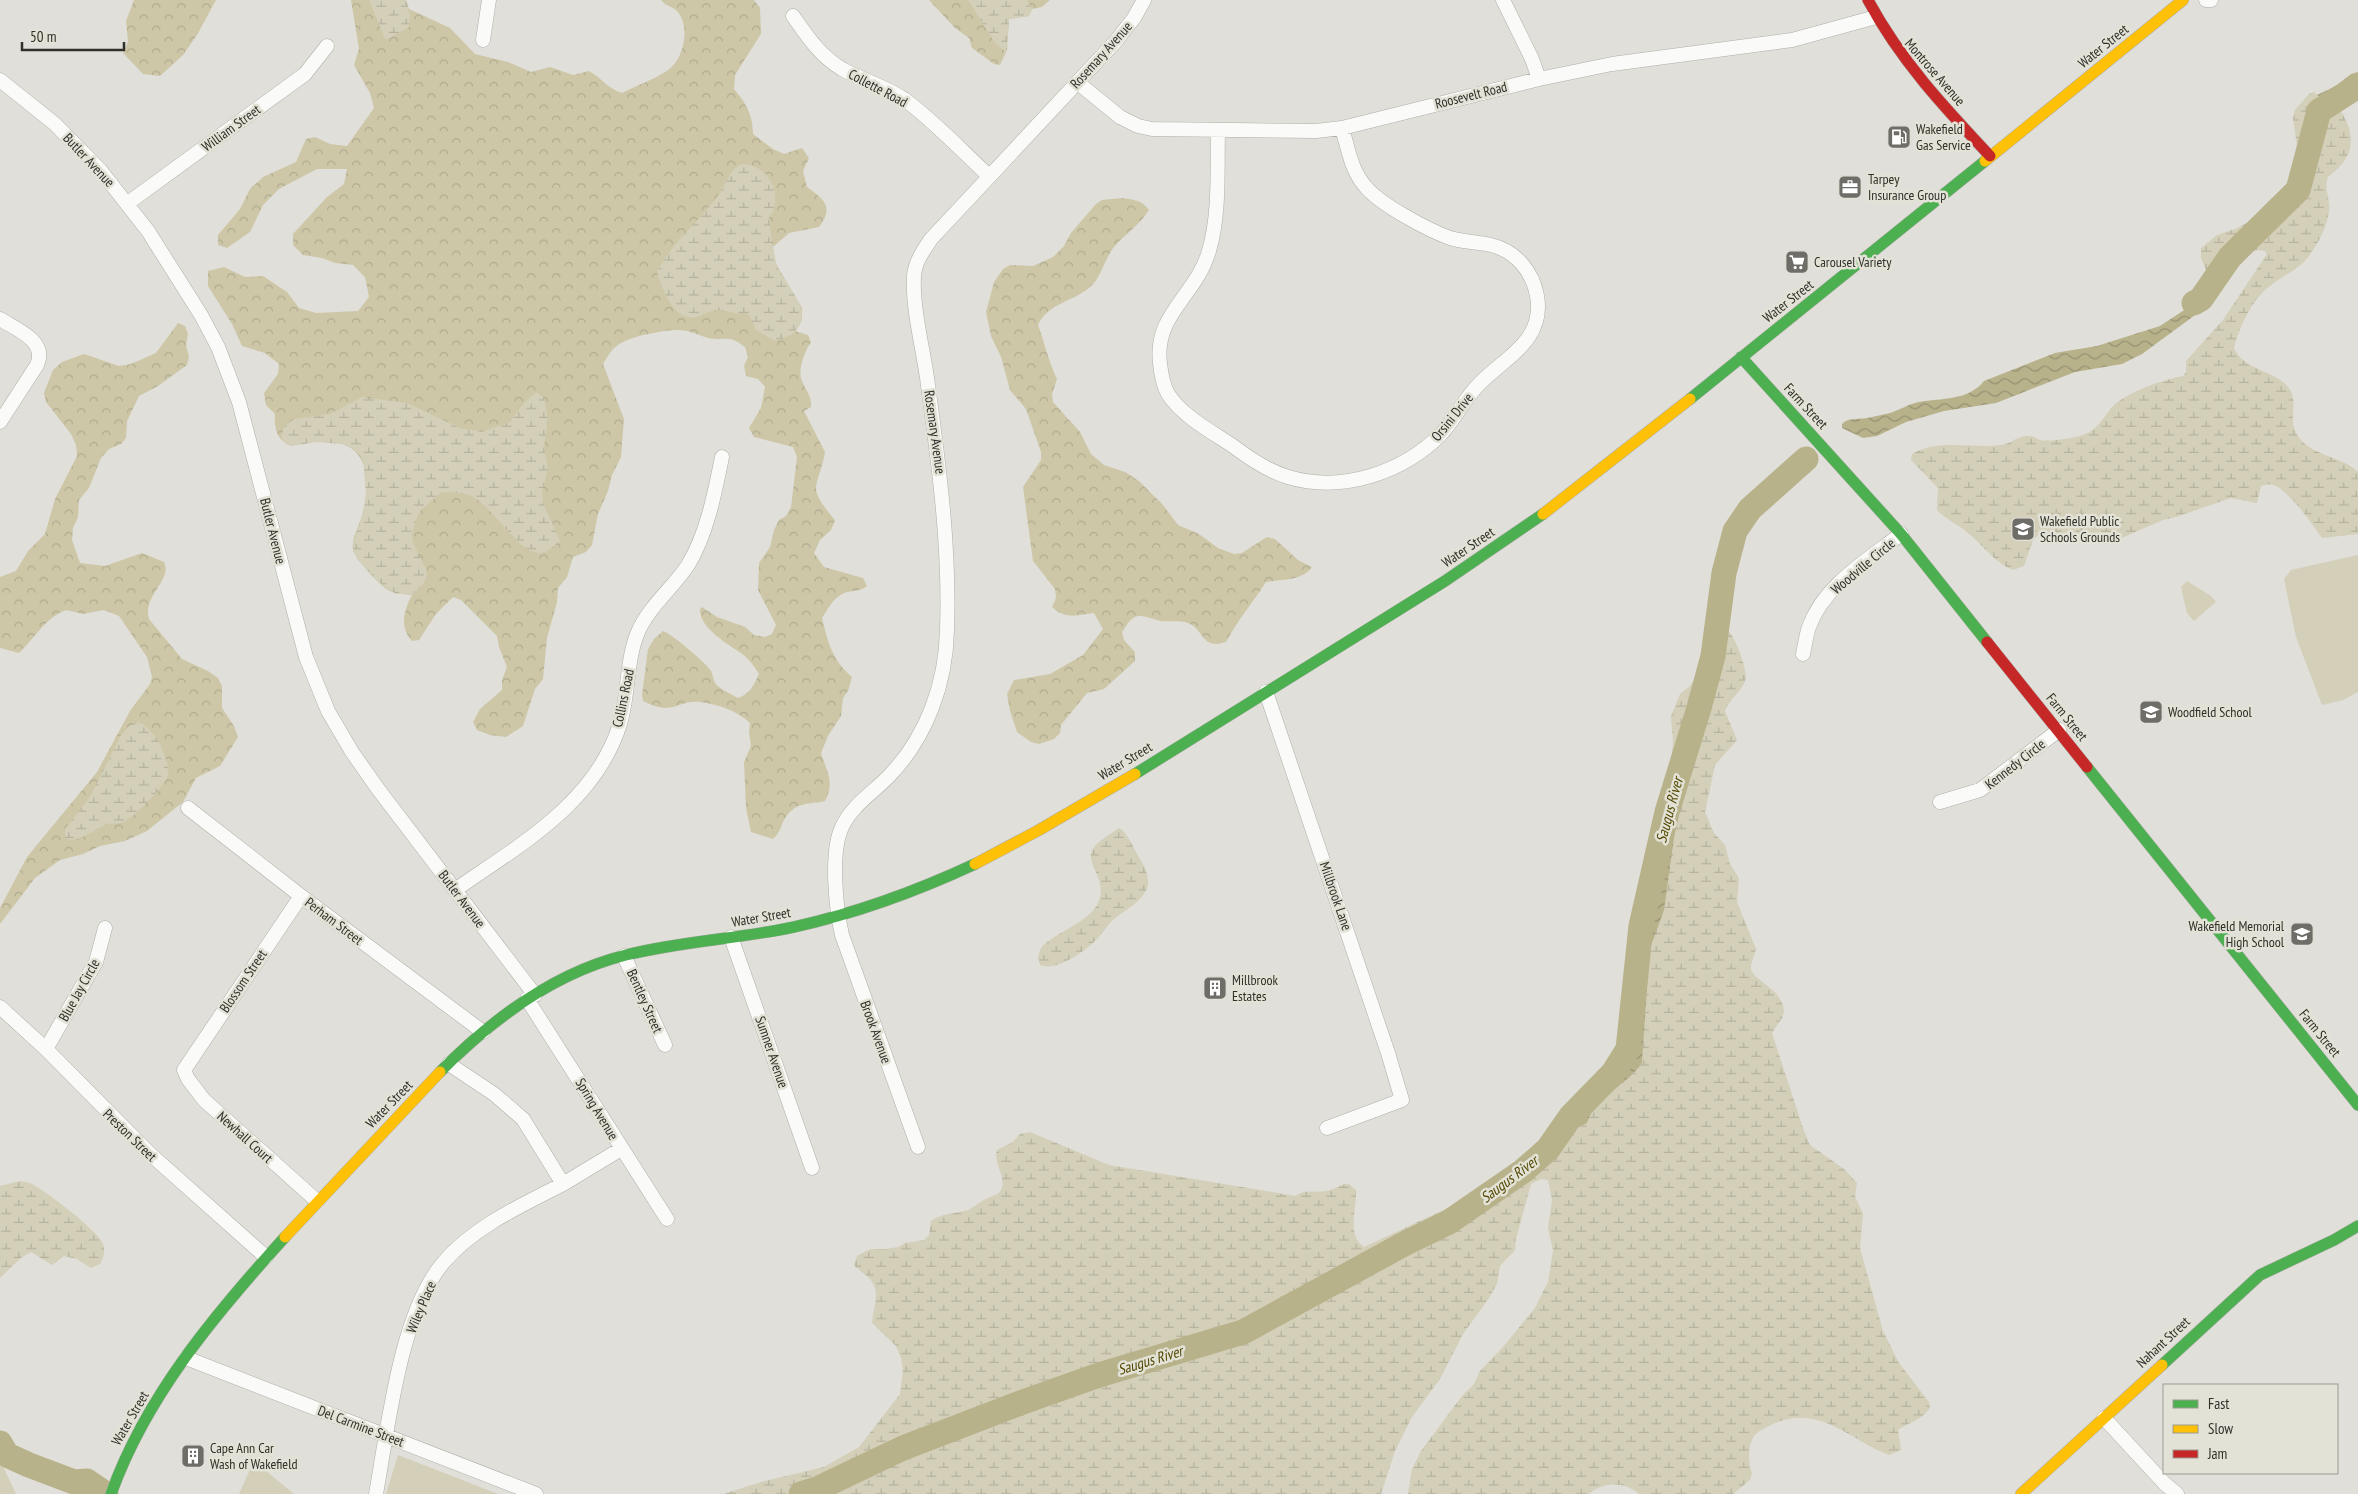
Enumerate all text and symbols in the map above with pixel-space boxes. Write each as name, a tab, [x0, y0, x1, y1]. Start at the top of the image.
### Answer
street label: Rosemary Avenue	[1066, 18, 1136, 92]
scale bar	[22, 20, 125, 52]
street label: Water Street	[2074, 20, 2132, 72]
text: 50 m	[30, 27, 56, 46]
street label: Montrose Avenue	[1901, 35, 1969, 110]
street label: Collette Road	[845, 65, 911, 111]
street label: Roosevelt Road	[1433, 77, 1509, 113]
street label: William Street	[198, 100, 264, 155]
place label: Wakefield Gas Service	[1916, 120, 1971, 154]
fuel station icon: Wakefield Gas Service	[1886, 124, 1912, 150]
street label: Butler Avenue	[59, 129, 119, 191]
place label: Tarpey Insurance Group	[1868, 170, 1946, 204]
office icon: Tarpey Insurance Group	[1837, 174, 1863, 200]
supermarket icon: Carousel Variety	[1784, 249, 1810, 275]
place label: Carousel Variety	[1814, 253, 1892, 271]
street label: Water Street	[1759, 275, 1817, 327]
street label: Farm Street	[1780, 379, 1832, 433]
street label: Rosemary Avenue	[920, 389, 950, 475]
street label: Orsini Drive	[1427, 389, 1477, 445]
street label: Butler Avenue	[256, 496, 290, 566]
place label: Wakefield Public Schools Grounds	[2040, 512, 2120, 546]
school or university icon: Wakefield Public Schools Grounds	[2010, 516, 2036, 542]
street label: Water Street	[1438, 523, 1498, 571]
street label: Woodville Circle	[1827, 534, 1899, 598]
street label: Collins Road	[608, 667, 638, 729]
street label: Farm Street	[2042, 689, 2092, 745]
school or university icon: Woodfield School	[2138, 699, 2164, 725]
place label: Woodfield School	[2168, 703, 2252, 721]
street label: Kennedy Circle	[1981, 735, 2049, 793]
street label: Water Street	[1095, 738, 1155, 784]
water label: Saugus River	[1651, 773, 1687, 845]
street label: Millbrook Lane	[1316, 859, 1356, 933]
street label: Butler Avenue	[435, 867, 490, 931]
street label: Perham Street	[301, 893, 367, 949]
street label: Water Street	[730, 903, 792, 931]
place label: Wakefield Memorial High School	[2189, 917, 2285, 951]
school or university icon: Wakefield Memorial High School	[2289, 921, 2315, 947]
street label: Blossom Street	[215, 946, 271, 1016]
street label: Blue Jay Circle	[54, 955, 104, 1024]
street label: Bentley Street	[623, 966, 667, 1036]
place label: Millbrook Estates	[1232, 971, 1278, 1005]
building icon: Millbrook Estates	[1202, 975, 1228, 1001]
street label: Brook Avenue	[856, 998, 896, 1066]
street label: Farm Street	[2295, 1005, 2345, 1061]
street label: Sumner Avenue	[751, 1014, 793, 1091]
street label: Spring Avenue	[571, 1075, 623, 1143]
street label: Water Street	[362, 1076, 416, 1132]
street label: Preston Street	[99, 1105, 161, 1165]
street label: Newhall Court	[213, 1107, 277, 1167]
water label: Saugus River	[1477, 1150, 1543, 1207]
street label: Wiley Place	[402, 1278, 440, 1336]
street label: Nahant Street	[2132, 1313, 2194, 1371]
water label: Saugus River	[1115, 1341, 1186, 1379]
legend	[2163, 1384, 2338, 1474]
street label: Water Street	[107, 1387, 153, 1448]
text: Fast	[2208, 1394, 2229, 1413]
street label: Del Carmine Street	[315, 1401, 407, 1451]
text: Slow	[2208, 1419, 2233, 1438]
place label: Cape Ann Car Wash of Wakefield	[210, 1439, 297, 1473]
building icon: Cape Ann Car Wash of Wakefield	[180, 1443, 206, 1469]
text: Jam	[2207, 1444, 2227, 1463]

